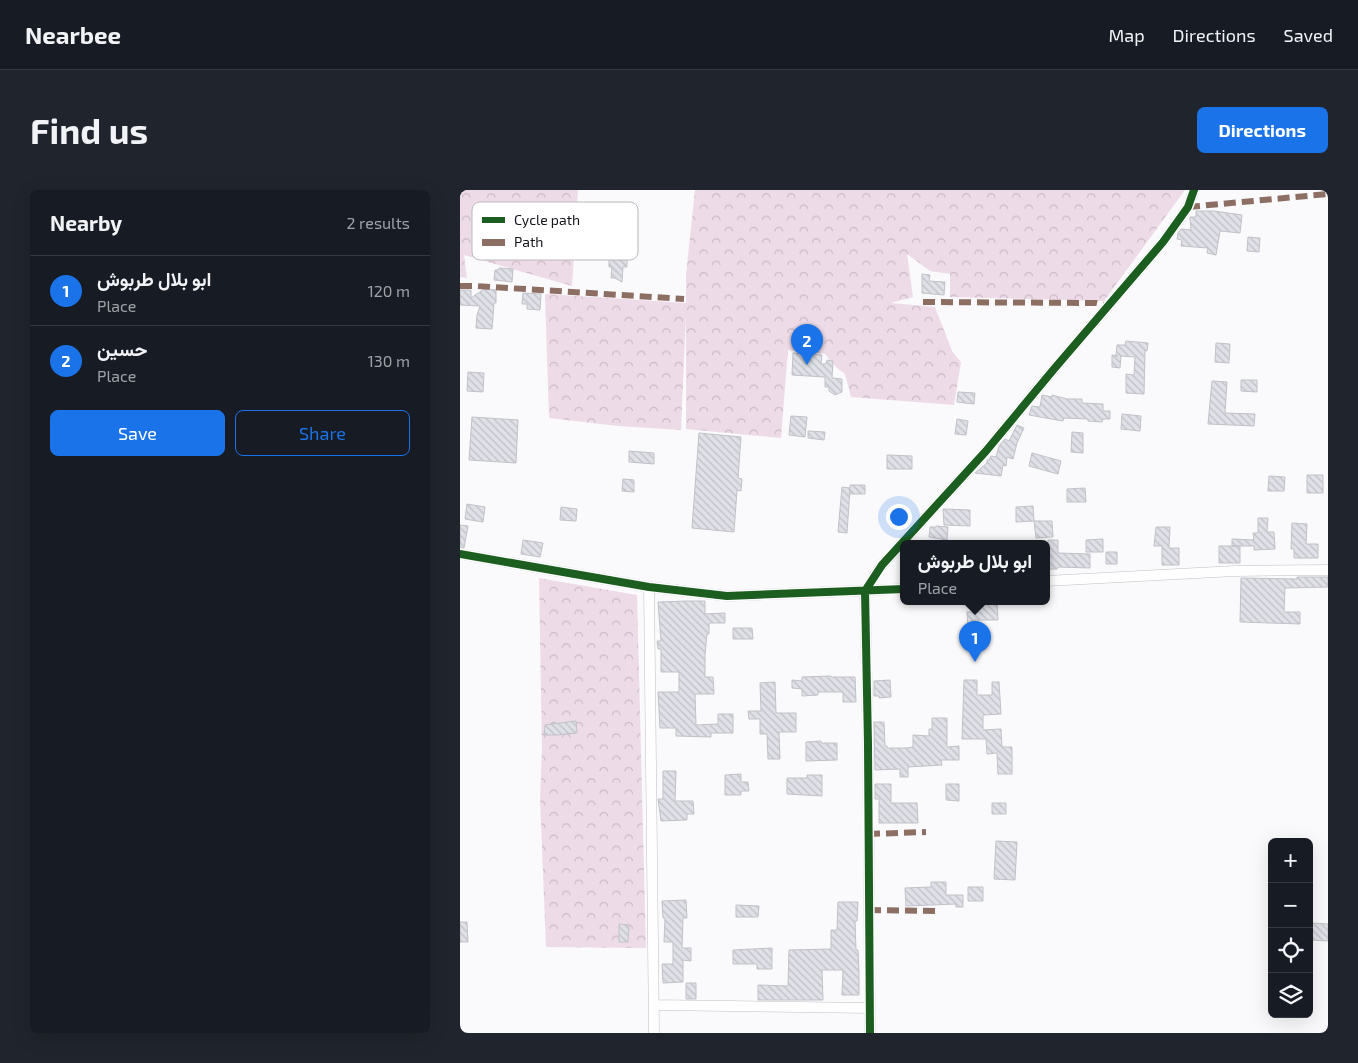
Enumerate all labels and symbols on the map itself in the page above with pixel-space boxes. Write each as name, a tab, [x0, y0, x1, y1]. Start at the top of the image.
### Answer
legend	[472, 202, 638, 260]
text: Cycle path	[514, 211, 580, 228]
text: Path	[514, 233, 543, 250]
pin: 2	[791, 324, 823, 365]
your location	[886, 504, 912, 530]
pin: 1	[959, 621, 991, 662]

